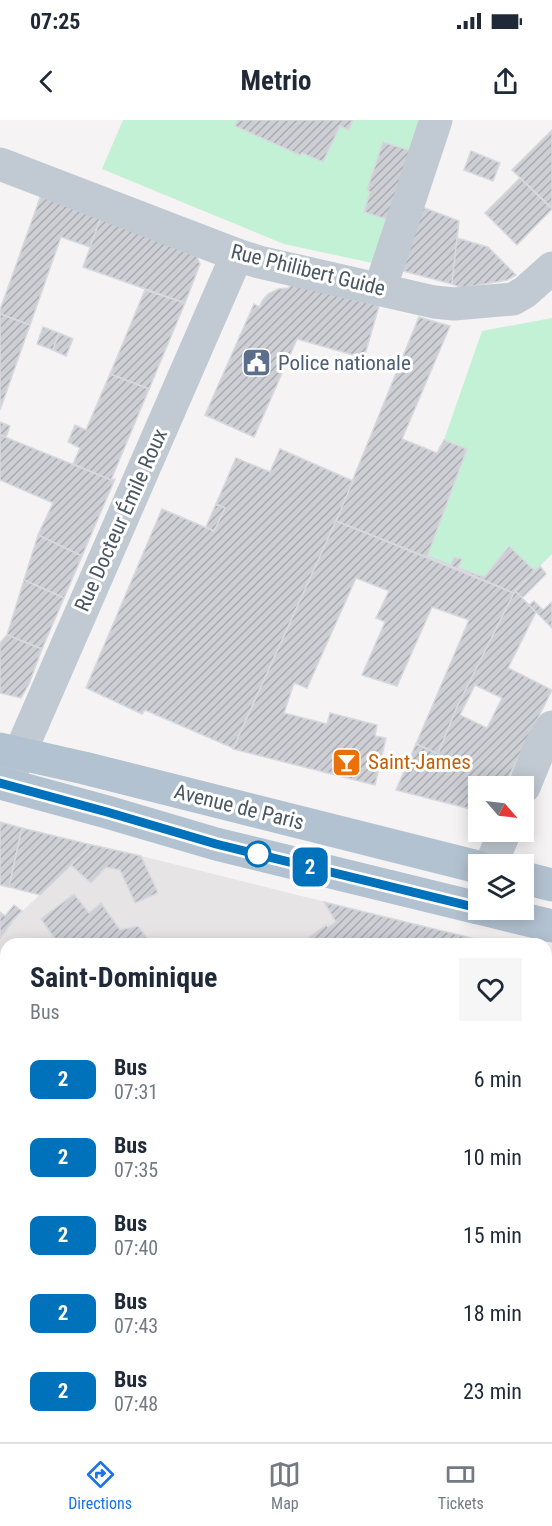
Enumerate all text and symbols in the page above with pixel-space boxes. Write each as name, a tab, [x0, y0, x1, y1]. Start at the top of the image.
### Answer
text: 07:25	[30, 9, 81, 34]
icon: back	[30, 65, 63, 98]
text: Metrio	[241, 65, 311, 97]
icon: share	[489, 65, 522, 98]
street label: Rue Philibert Guide	[228, 239, 388, 301]
public building icon: Police nationale	[241, 347, 273, 379]
place label: Police nationale	[278, 351, 411, 375]
street label: Rue Docteur Émile Roux	[70, 425, 172, 615]
bar icon: Saint-James	[331, 746, 363, 778]
place label: Saint-James	[368, 750, 471, 774]
north arrow	[468, 776, 534, 842]
map controls	[468, 776, 534, 920]
street label: Avenue de Paris	[172, 779, 306, 835]
unlabelled marker	[245, 841, 271, 867]
line badge: 2	[290, 848, 330, 886]
button: layers	[468, 854, 534, 920]
text: 2	[305, 855, 315, 879]
button: heart	[459, 958, 522, 1021]
text: Saint-Dominique	[30, 961, 217, 994]
text: Bus	[30, 1000, 60, 1024]
text: Bus	[114, 1055, 147, 1080]
text: 2	[58, 1067, 68, 1091]
text: 6 min	[474, 1067, 522, 1092]
text: 07:31	[114, 1080, 158, 1104]
text: Bus	[114, 1133, 147, 1158]
text: 2	[58, 1145, 68, 1169]
text: 10 min	[463, 1145, 522, 1170]
text: 07:35	[114, 1158, 158, 1182]
text: Bus	[114, 1211, 147, 1236]
text: 2	[58, 1223, 68, 1247]
text: 15 min	[463, 1223, 522, 1248]
text: 07:40	[114, 1236, 158, 1260]
text: Bus	[114, 1289, 147, 1314]
text: 2	[58, 1301, 68, 1325]
text: 18 min	[463, 1301, 522, 1326]
text: 07:43	[114, 1314, 158, 1338]
text: Bus	[114, 1367, 147, 1392]
text: 2	[58, 1379, 68, 1403]
text: 23 min	[463, 1379, 522, 1404]
text: 07:48	[114, 1392, 158, 1416]
tab: Directions	[68, 1458, 132, 1513]
tab: Map	[268, 1458, 301, 1513]
tab: Tickets	[438, 1458, 484, 1513]

